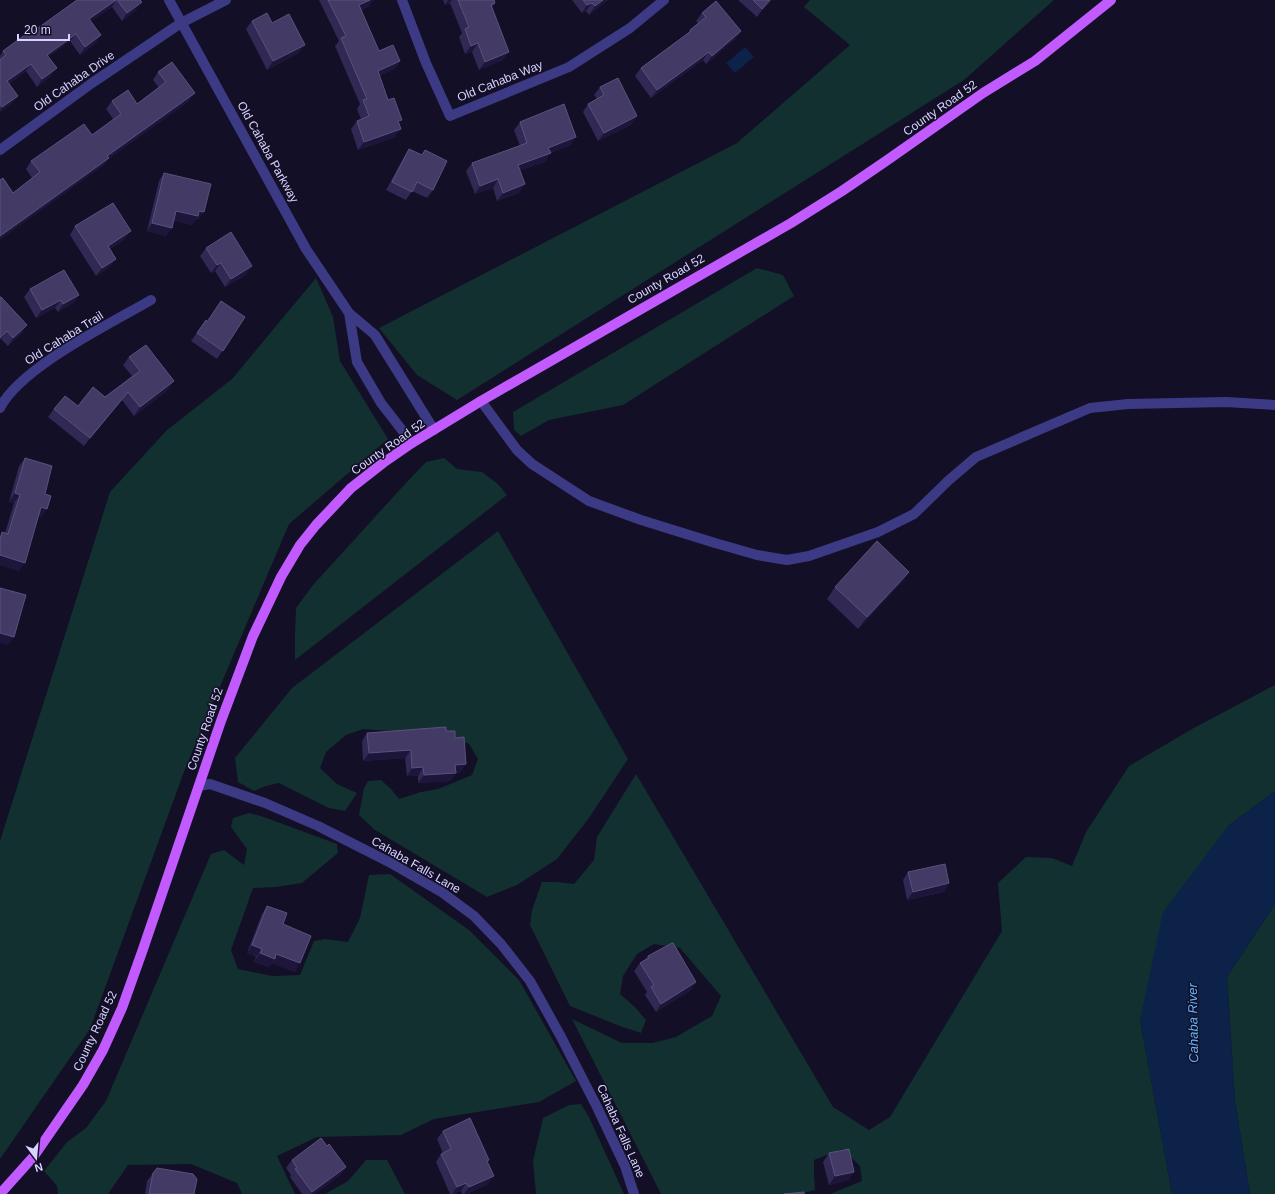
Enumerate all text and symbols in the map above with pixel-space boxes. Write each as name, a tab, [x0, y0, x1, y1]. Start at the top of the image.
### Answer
scale bar	[18, 16, 69, 42]
text: 20 m	[24, 23, 51, 37]
street label: Old Cahaba Drive	[31, 48, 117, 114]
street label: Old Cahaba Way	[455, 57, 545, 105]
street label: County Road 52	[900, 77, 980, 139]
street label: Old Cahaba Parkway	[234, 99, 302, 205]
street label: County Road 52	[625, 251, 707, 307]
street label: Old Cahaba Trail	[22, 308, 106, 368]
street label: County Road 52	[348, 416, 428, 478]
street label: County Road 52	[184, 685, 226, 772]
street label: Cahaba Falls Lane	[369, 834, 463, 896]
water label: Cahaba River	[1185, 982, 1201, 1063]
street label: County Road 52	[70, 988, 120, 1073]
street label: Cahaba Falls Lane	[594, 1082, 648, 1180]
north arrow	[16, 1138, 56, 1178]
text: N	[33, 1161, 44, 1174]

